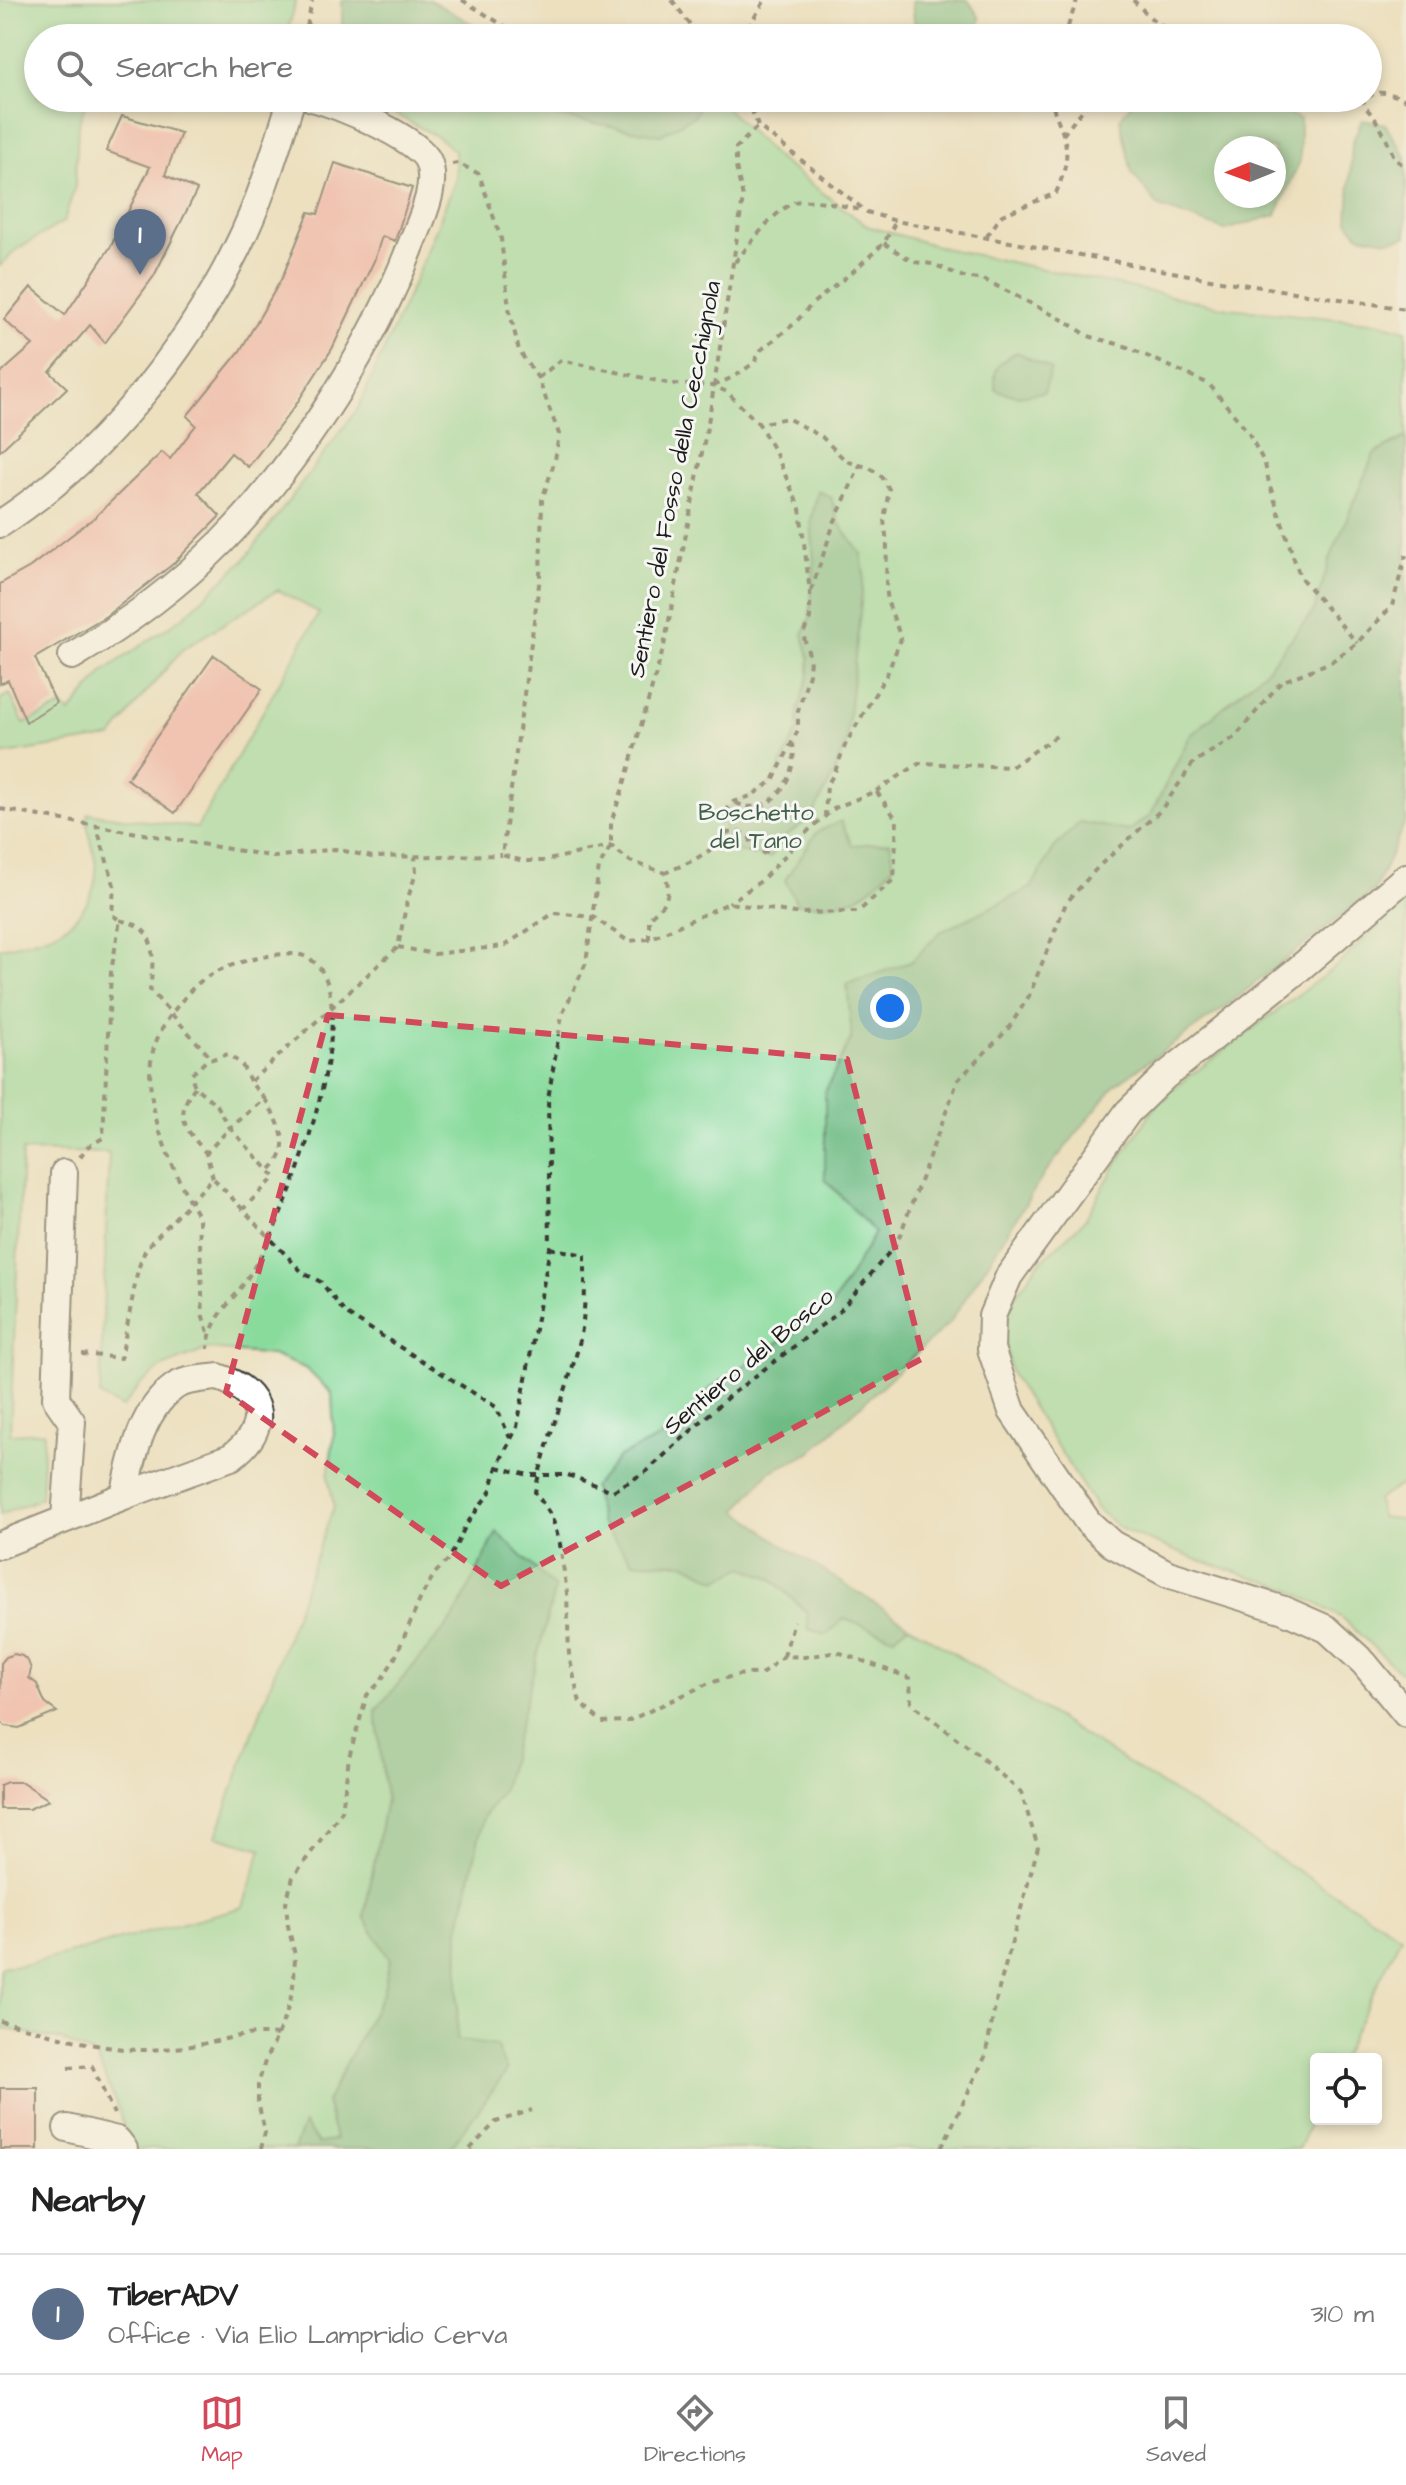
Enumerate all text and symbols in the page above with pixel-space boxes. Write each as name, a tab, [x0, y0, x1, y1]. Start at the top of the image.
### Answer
search box	[24, 24, 1382, 112]
icon: search	[52, 46, 96, 90]
text: Search here	[116, 47, 293, 89]
north arrow	[1214, 136, 1286, 208]
pin: 1	[114, 209, 166, 275]
street label: Sentiero del Fosso della Cecchignola	[620, 278, 731, 681]
park label: Boschetto del Tano	[698, 796, 814, 858]
your location	[870, 988, 910, 1028]
street label: Sentiero del Bosco	[656, 1280, 842, 1443]
map controls	[1310, 2053, 1382, 2125]
button: locate	[1310, 2053, 1382, 2125]
text: Nearby	[32, 2177, 146, 2225]
text: TiberADV	[108, 2275, 238, 2317]
text: 1	[56, 2296, 60, 2332]
text: 310 m	[1310, 2296, 1374, 2332]
text: Office · Via Elio Lampridio Cerva	[108, 2317, 508, 2353]
tab: Map	[200, 2391, 244, 2470]
tab: Directions	[644, 2391, 746, 2470]
tab: Saved	[1146, 2391, 1206, 2470]

